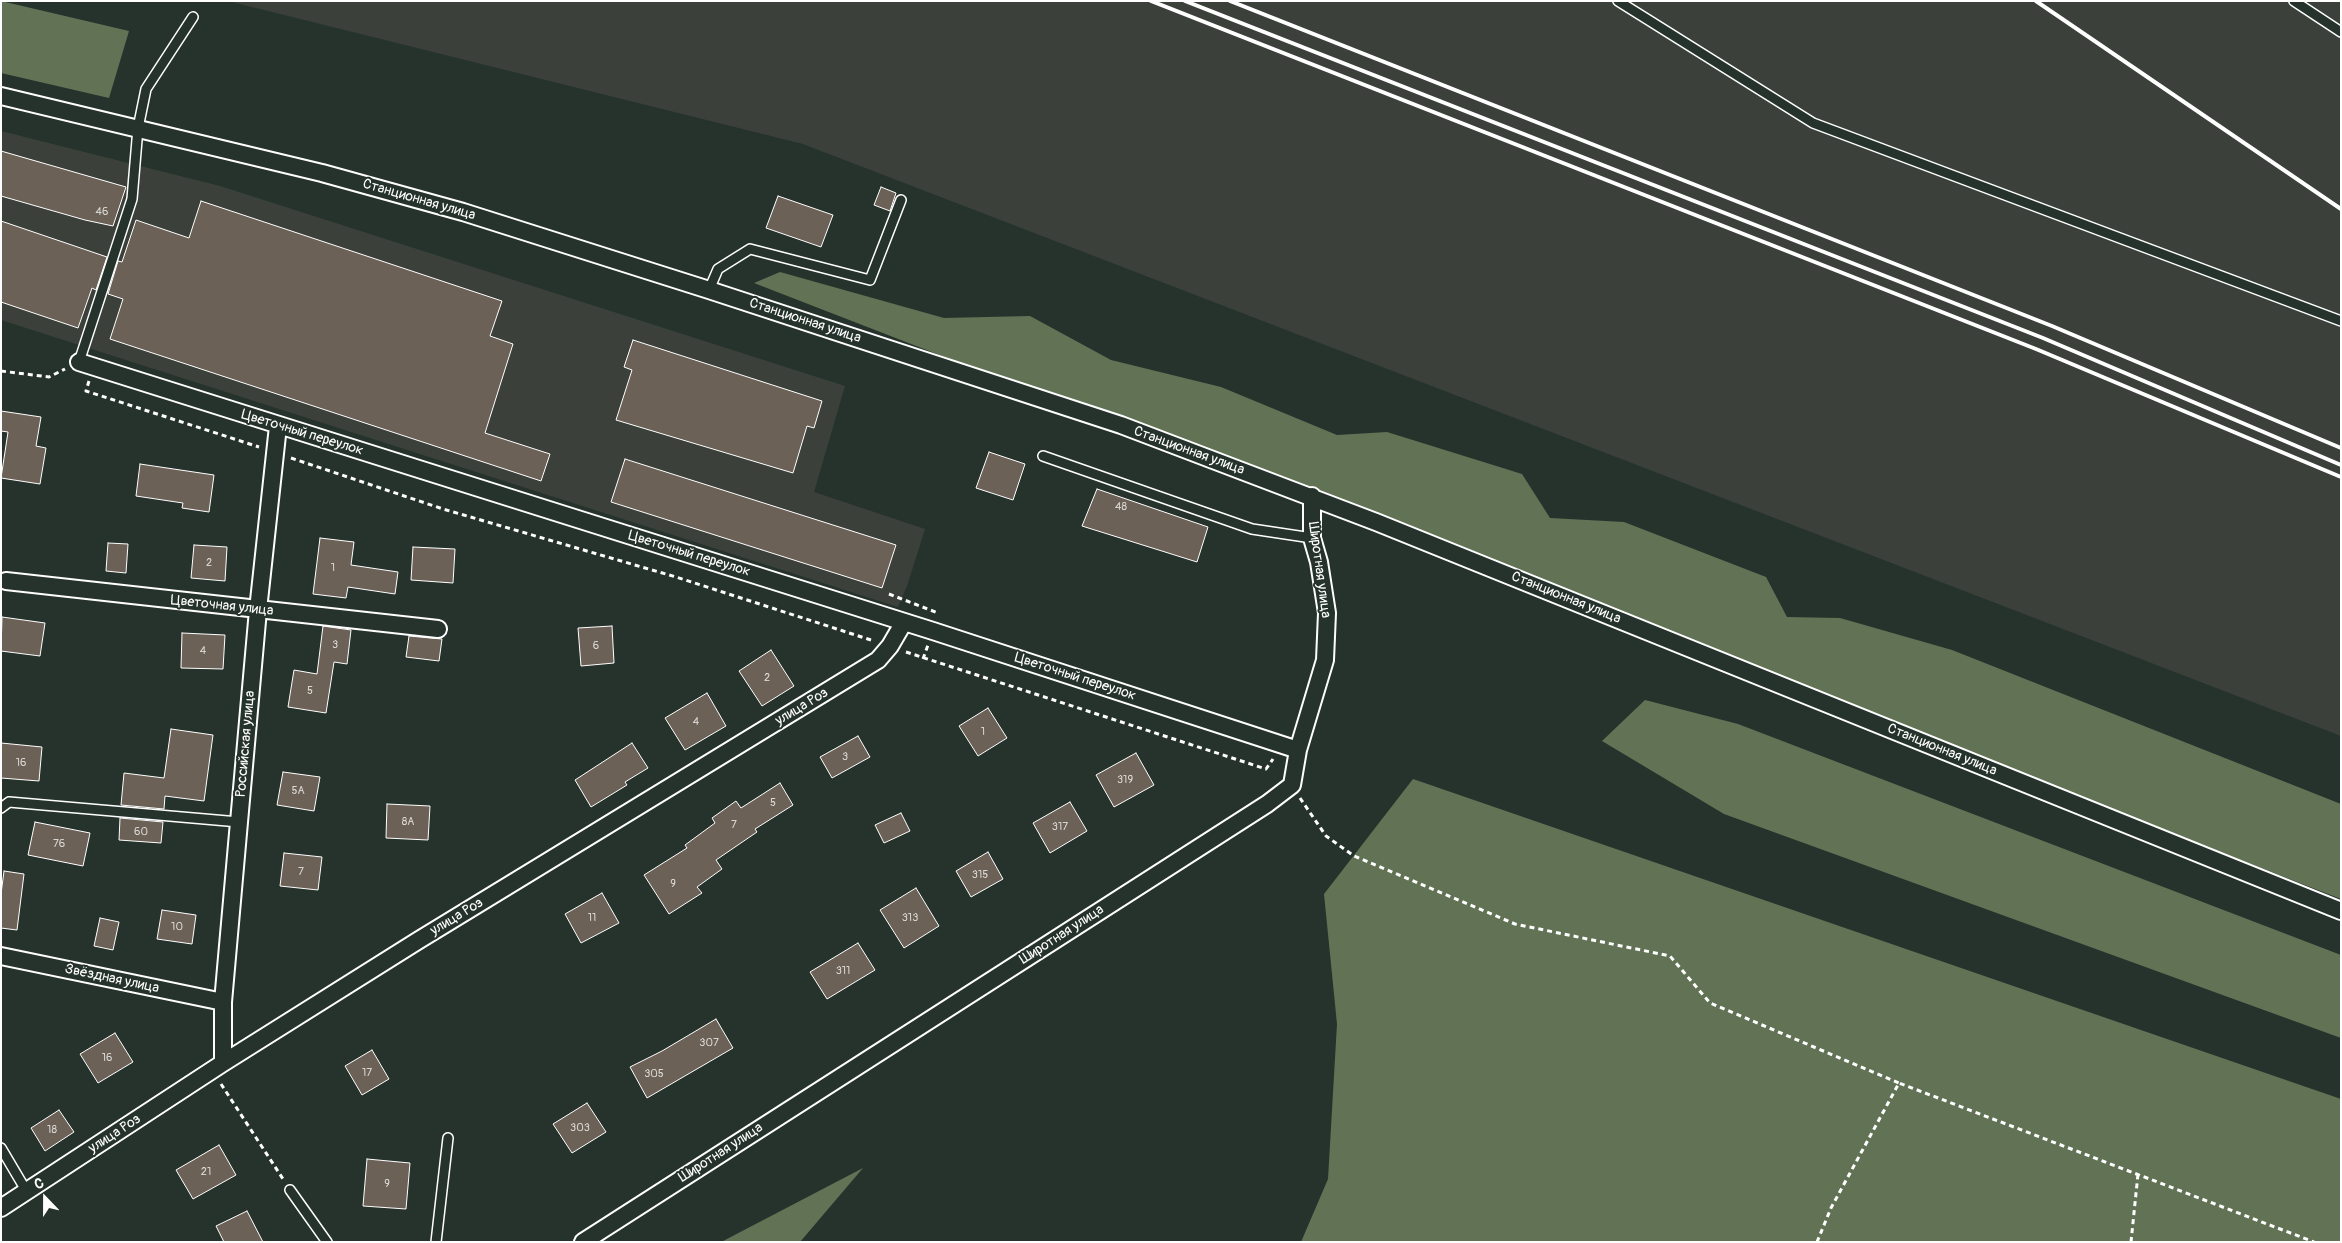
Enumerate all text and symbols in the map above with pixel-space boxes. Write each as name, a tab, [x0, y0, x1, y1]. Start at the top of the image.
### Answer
street label: Станционная улица	[361, 176, 477, 224]
house number: 46	[96, 205, 108, 219]
street label: Станционная улица	[747, 295, 863, 347]
street label: Цветочный переулок	[239, 406, 365, 460]
street label: Станционная улица	[1131, 423, 1247, 479]
house number: 48	[1115, 500, 1127, 514]
street label: Широтная улица	[1304, 521, 1334, 619]
street label: Цветочный переулок	[626, 527, 752, 581]
house number: 2	[206, 556, 212, 570]
house number: 1	[331, 561, 335, 575]
street label: Станционная улица	[1509, 568, 1623, 628]
street label: Цветочная улица	[170, 592, 274, 620]
house number: 3	[332, 638, 338, 652]
house number: 6	[593, 639, 599, 653]
house number: 4	[200, 644, 206, 658]
street label: Цветочный переулок	[1012, 649, 1138, 705]
house number: 2	[764, 671, 770, 685]
house number: 5	[307, 684, 313, 698]
street label: улица Роз	[772, 685, 832, 729]
street label: Российская улица	[233, 690, 259, 798]
house number: 4	[693, 715, 699, 729]
street label: Станционная улица	[1885, 720, 1999, 780]
house number: 1	[981, 725, 985, 739]
house number: 3	[842, 750, 848, 764]
house number: 16	[16, 756, 26, 770]
house number: 319	[1117, 773, 1133, 787]
house number: 5А	[291, 784, 305, 798]
house number: 5	[770, 796, 776, 810]
house number: 8А	[402, 815, 414, 829]
house number: 7	[731, 818, 737, 832]
house number: 317	[1052, 820, 1068, 834]
house number: 60	[134, 825, 148, 839]
house number: 76	[53, 837, 65, 851]
house number: 7	[298, 865, 304, 879]
house number: 315	[972, 868, 988, 882]
house number: 9	[670, 877, 676, 891]
street label: улица Роз	[427, 895, 487, 939]
street label: Широтная улица	[1017, 902, 1107, 968]
house number: 11	[588, 911, 596, 925]
house number: 313	[902, 911, 918, 925]
house number: 10	[171, 920, 183, 934]
street label: Звёздная улица	[63, 961, 161, 997]
house number: 311	[836, 964, 850, 978]
house number: 307	[699, 1036, 719, 1050]
house number: 16	[102, 1051, 112, 1065]
house number: 17	[362, 1066, 372, 1080]
house number: 305	[644, 1067, 664, 1081]
street label: улица Роз	[86, 1111, 144, 1157]
street label: Широтная улица	[676, 1120, 766, 1186]
house number: 303	[570, 1121, 590, 1135]
house number: 18	[47, 1123, 57, 1137]
house number: 21	[201, 1165, 211, 1179]
north arrow	[20, 1173, 70, 1223]
text: С	[32, 1174, 46, 1193]
house number: 9	[384, 1177, 390, 1191]

